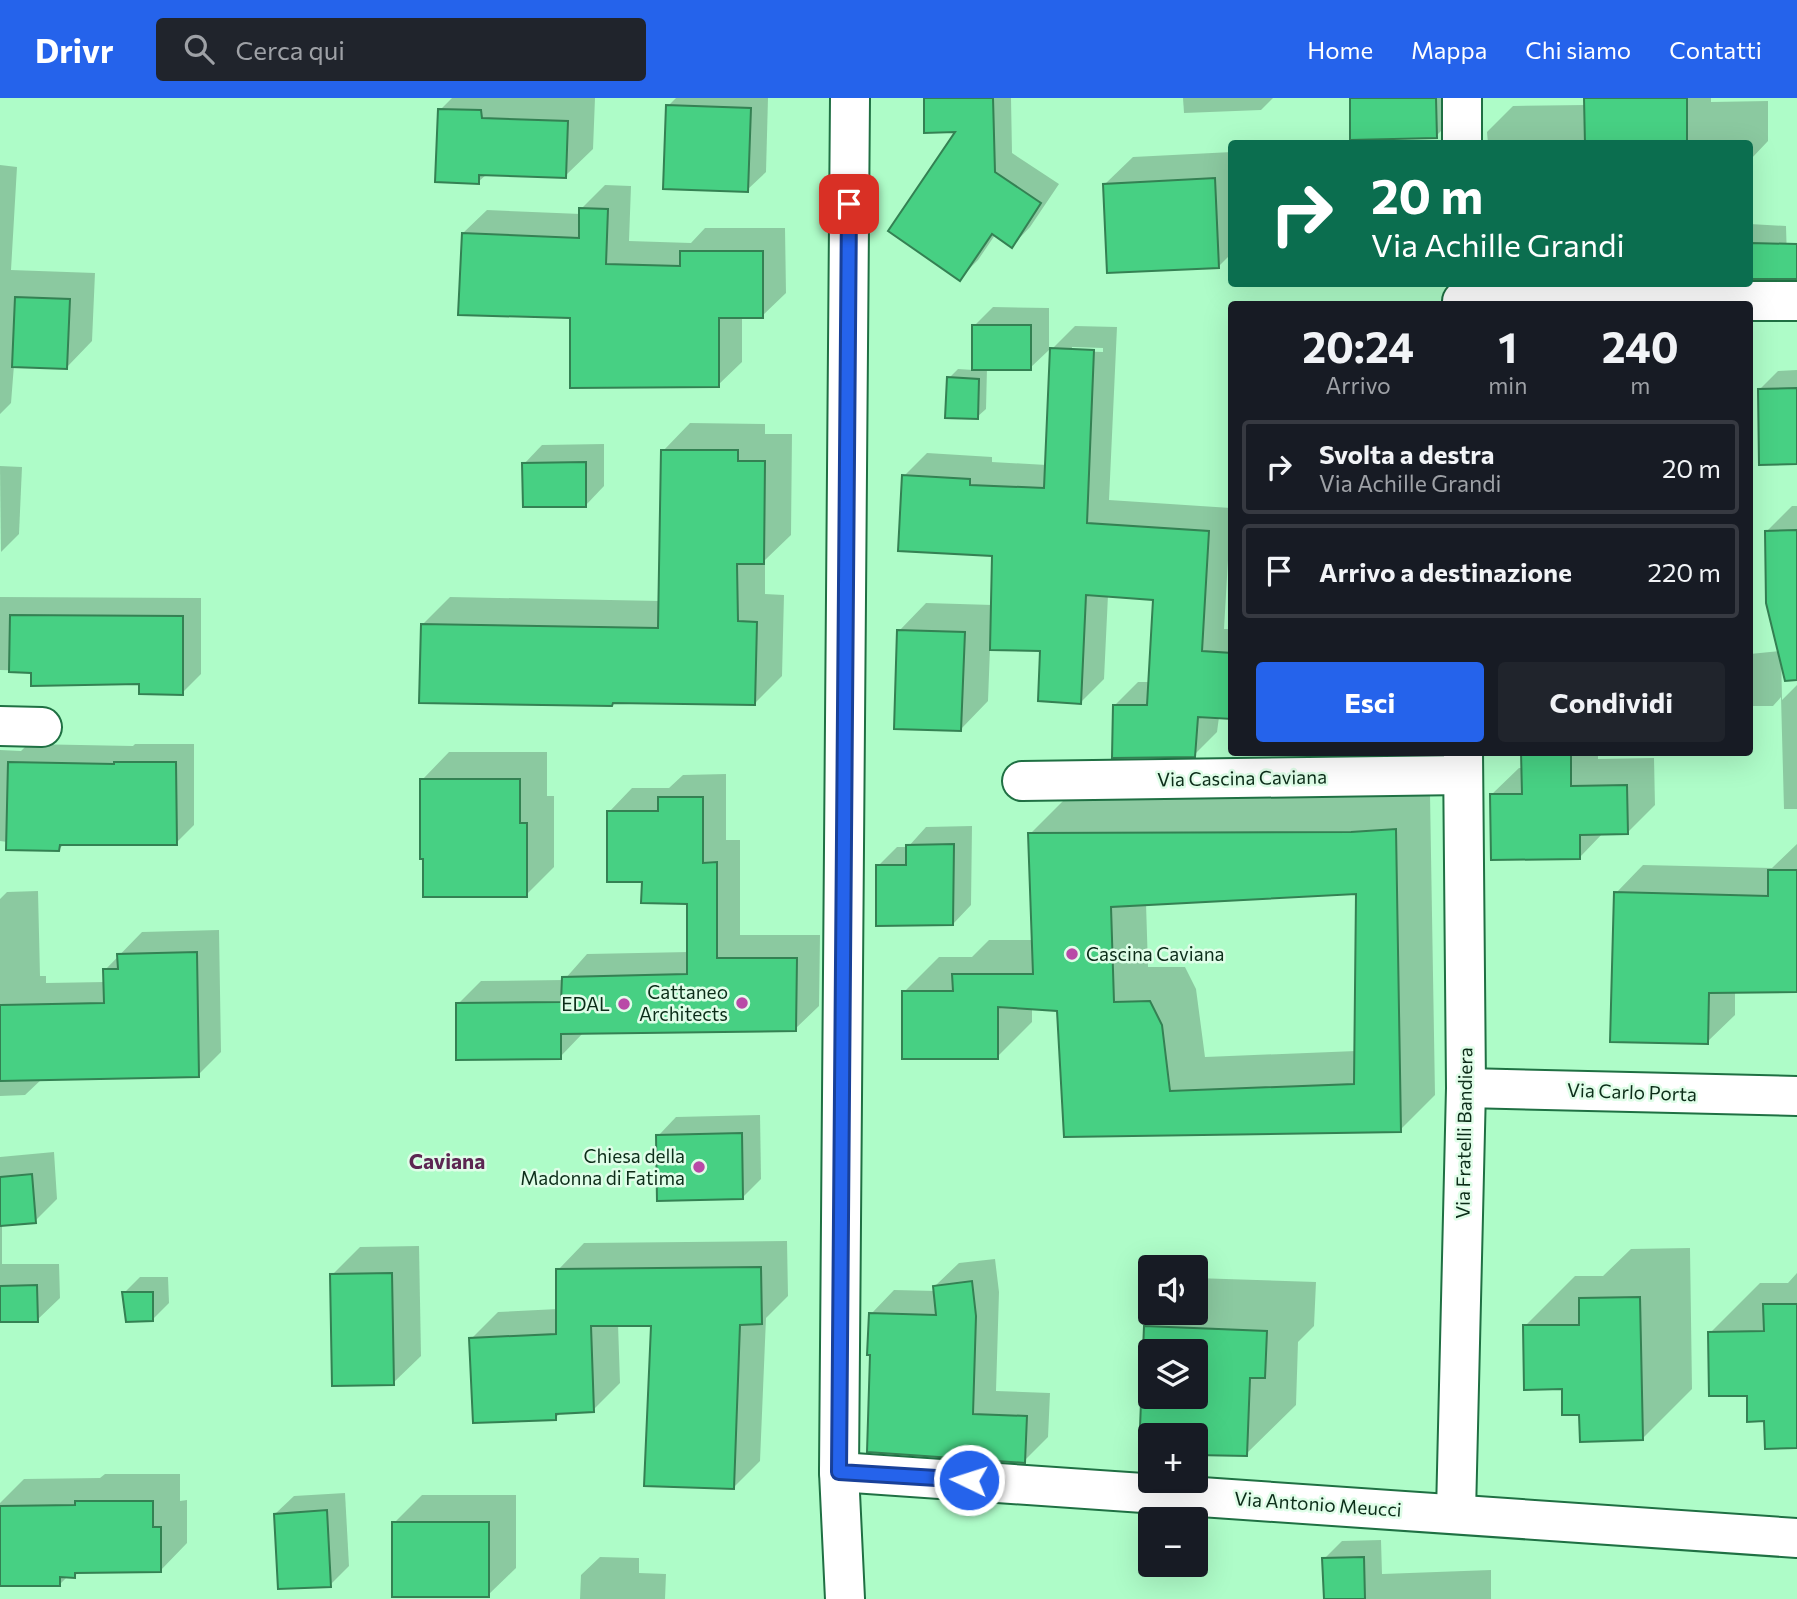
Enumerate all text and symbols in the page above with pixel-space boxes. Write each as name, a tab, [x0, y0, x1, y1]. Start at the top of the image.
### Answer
search box	[156, 18, 646, 81]
text: Drivr	[35, 29, 114, 70]
icon: search	[180, 30, 218, 68]
text: Cerca qui	[236, 34, 345, 65]
text: Home	[1307, 35, 1373, 64]
text: Mappa	[1411, 35, 1487, 64]
text: Chi siamo	[1525, 35, 1631, 64]
text: Contatti	[1669, 35, 1762, 64]
text: 20 m	[1371, 164, 1483, 224]
icon: right	[1256, 168, 1347, 259]
pin	[819, 174, 879, 234]
icon: arrive	[830, 185, 868, 223]
text: Via Achille Grandi	[1371, 224, 1625, 264]
text: 20:24	[1302, 320, 1414, 372]
text: 1	[1498, 320, 1517, 372]
text: 240	[1602, 320, 1679, 372]
text: Arrivo	[1325, 371, 1391, 399]
text: min	[1488, 371, 1527, 399]
text: m	[1630, 371, 1650, 399]
text: Svolta a destra	[1319, 438, 1494, 469]
icon: right	[1260, 448, 1298, 486]
text: 20 m	[1662, 452, 1721, 483]
text: Via Achille Grandi	[1319, 469, 1501, 497]
icon: arrive	[1260, 552, 1298, 590]
text: Arrivo a destinazione	[1319, 556, 1572, 587]
text: 220 m	[1648, 556, 1721, 587]
button: Esci	[1256, 662, 1484, 742]
button: Condividi	[1498, 662, 1725, 742]
street label: Via Cascina Caviana	[1157, 765, 1327, 790]
place label: Cascina Caviana	[1086, 942, 1224, 965]
marker: Cascina Caviana	[1064, 946, 1080, 962]
place label: Cattaneo Architects	[639, 980, 728, 1025]
place label: EDAL	[561, 992, 610, 1015]
marker: Cattaneo Architects	[734, 995, 750, 1011]
marker: EDAL	[616, 996, 632, 1012]
street label: Via Fratelli Bandiera	[1451, 1047, 1476, 1219]
street label: Via Carlo Porta	[1567, 1078, 1697, 1105]
place label: Chiesa della Madonna di Fatima	[520, 1144, 685, 1189]
district label: Caviana	[409, 1148, 485, 1173]
marker: Chiesa della Madonna di Fatima	[691, 1159, 707, 1175]
map controls	[1138, 1255, 1208, 1577]
button: sound	[1138, 1255, 1208, 1325]
button: layers	[1138, 1339, 1208, 1409]
button: +	[1138, 1423, 1208, 1493]
position arrow	[932, 1443, 1006, 1517]
street label: Via Antonio Meucci	[1234, 1486, 1402, 1521]
button: −	[1138, 1507, 1208, 1577]

